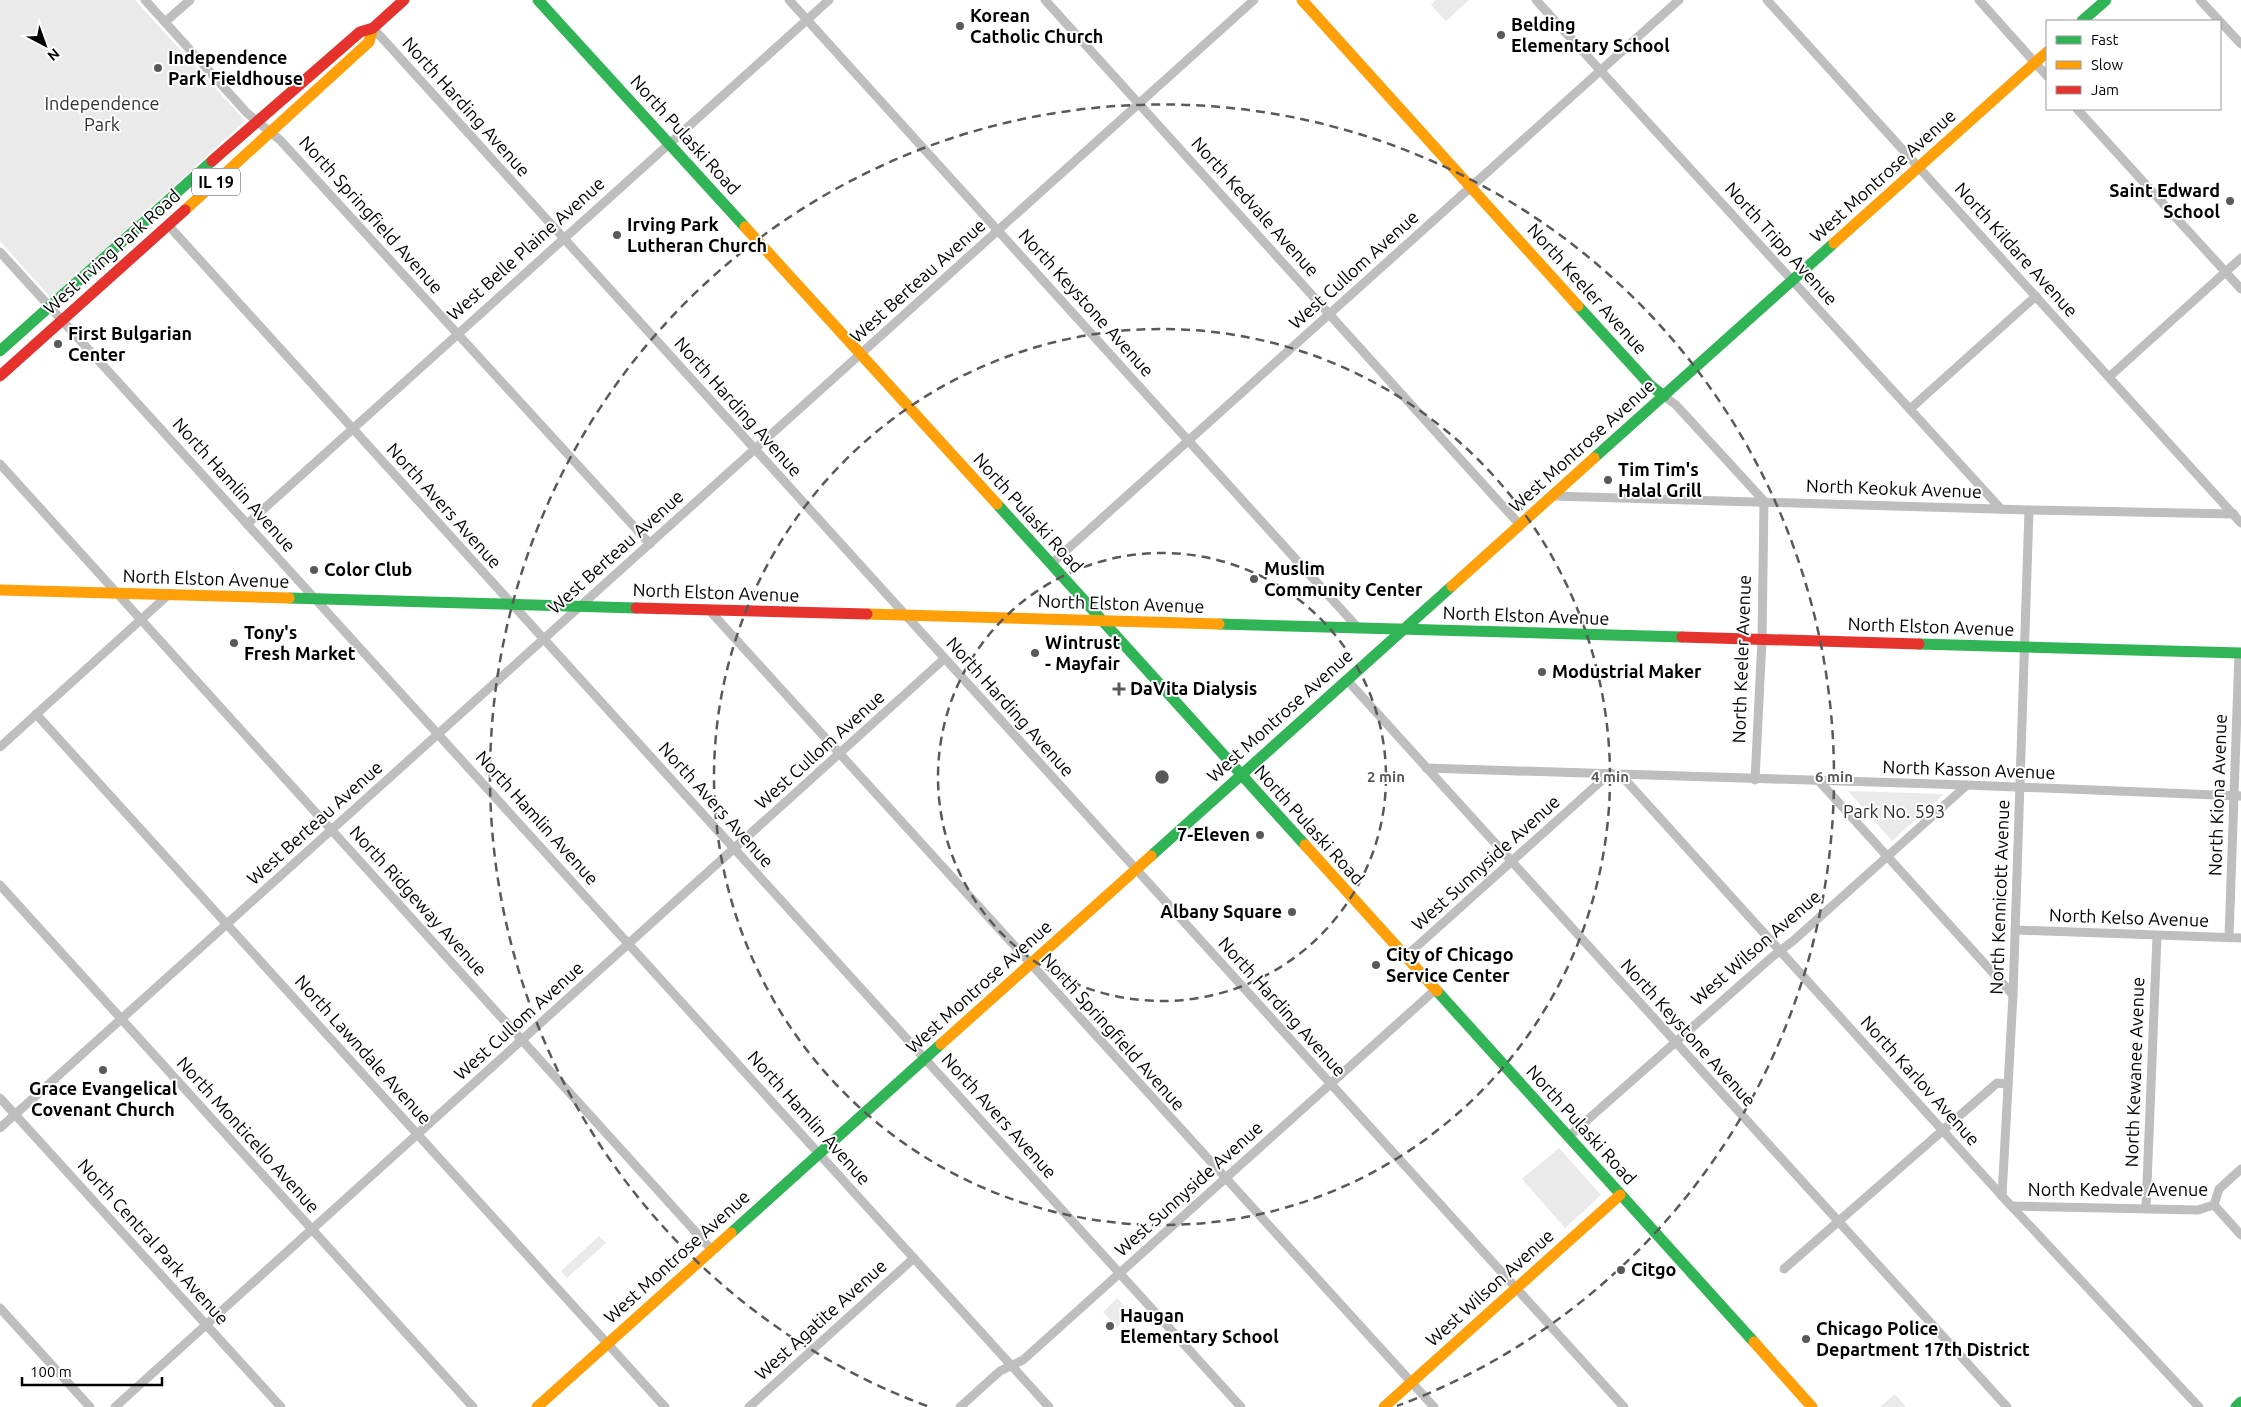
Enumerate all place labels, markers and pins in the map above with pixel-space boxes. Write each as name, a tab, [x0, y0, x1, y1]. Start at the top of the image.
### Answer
place label: Korean Catholic Church	[970, 5, 1103, 46]
place label: Belding Elementary School	[1511, 14, 1670, 55]
marker: Korean Catholic Church	[954, 20, 966, 32]
marker: Belding Elementary School	[1495, 29, 1507, 41]
place label: Independence Park Fieldhouse	[168, 47, 303, 88]
marker: Independence Park Fieldhouse	[152, 62, 164, 74]
place label: Saint Edward School	[2109, 180, 2221, 221]
marker: Saint Edward School	[2224, 195, 2236, 207]
place label: Irving Park Lutheran Church	[627, 214, 767, 255]
marker: Irving Park Lutheran Church	[611, 229, 623, 241]
place label: First Bulgarian Center	[68, 323, 192, 364]
marker: First Bulgarian Center	[52, 338, 64, 350]
place label: Tim Tim's Halal Grill	[1618, 459, 1702, 500]
marker: Tim Tim's Halal Grill	[1602, 474, 1614, 486]
place label: Muslim Community Center	[1264, 558, 1423, 599]
place label: Color Club	[324, 559, 412, 579]
marker: Color Club	[308, 564, 320, 576]
marker: Muslim Community Center	[1248, 573, 1260, 585]
place label: Tony's Fresh Market	[244, 622, 356, 663]
place label: Wintrust - Mayfair	[1045, 632, 1120, 673]
marker: Tony's Fresh Market	[228, 637, 240, 649]
marker: Wintrust - Mayfair	[1029, 647, 1041, 659]
place label: Modustrial Maker	[1552, 661, 1702, 681]
marker: Modustrial Maker	[1536, 666, 1548, 678]
place label: DaVita Dialysis	[1130, 678, 1257, 698]
marker: DaVita Dialysis	[1112, 682, 1126, 696]
centre of rings	[1153, 768, 1171, 786]
place label: 7-Eleven	[1177, 824, 1250, 844]
marker: 7-Eleven	[1254, 829, 1266, 841]
place label: Albany Square	[1160, 901, 1282, 921]
marker: Albany Square	[1286, 906, 1298, 918]
place label: City of Chicago Service Center	[1386, 944, 1513, 985]
marker: City of Chicago Service Center	[1370, 959, 1382, 971]
marker: Grace Evangelical Covenant Church	[97, 1064, 109, 1076]
place label: Grace Evangelical Covenant Church	[29, 1078, 178, 1119]
place label: Citgo	[1631, 1259, 1676, 1279]
marker: Citgo	[1615, 1264, 1627, 1276]
place label: Haugan Elementary School	[1120, 1305, 1279, 1346]
place label: Chicago Police Department 17th District	[1816, 1318, 2030, 1359]
marker: Haugan Elementary School	[1104, 1320, 1116, 1332]
marker: Chicago Police Department 17th District	[1800, 1333, 1812, 1345]

